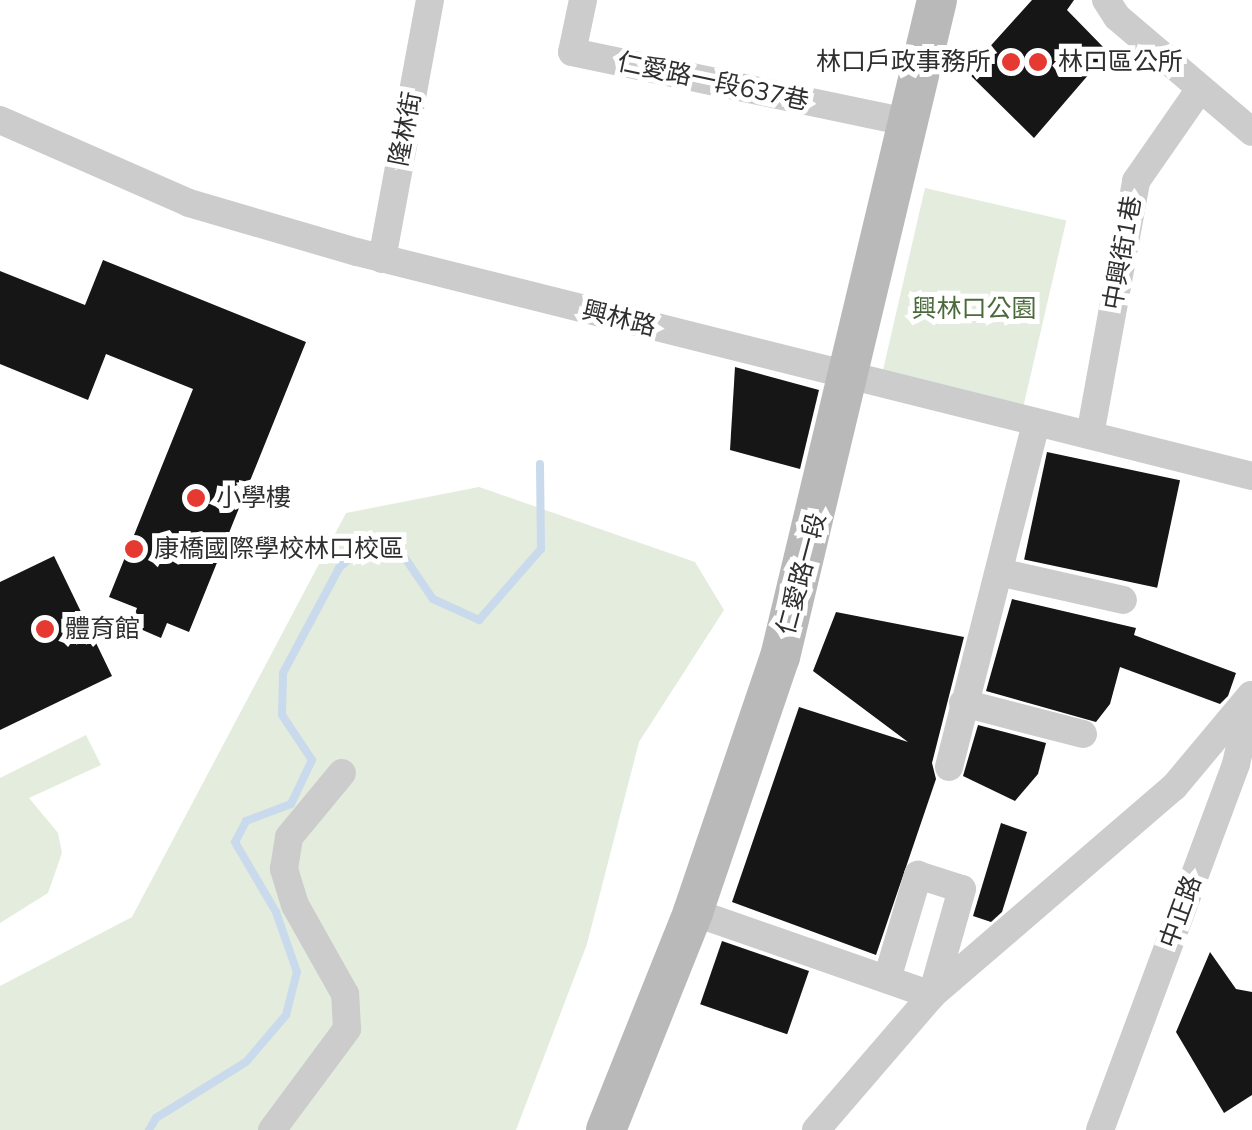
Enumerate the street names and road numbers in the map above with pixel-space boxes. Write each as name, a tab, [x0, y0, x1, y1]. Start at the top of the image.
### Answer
street label: 仁愛路一段637巷	[615, 47, 811, 117]
street label: 隆林街	[384, 89, 428, 169]
street label: 中興街1巷	[1098, 194, 1148, 312]
street label: 興林路	[579, 295, 659, 343]
street label: 仁愛路一段	[771, 510, 833, 638]
street label: 中正路	[1154, 872, 1208, 952]

